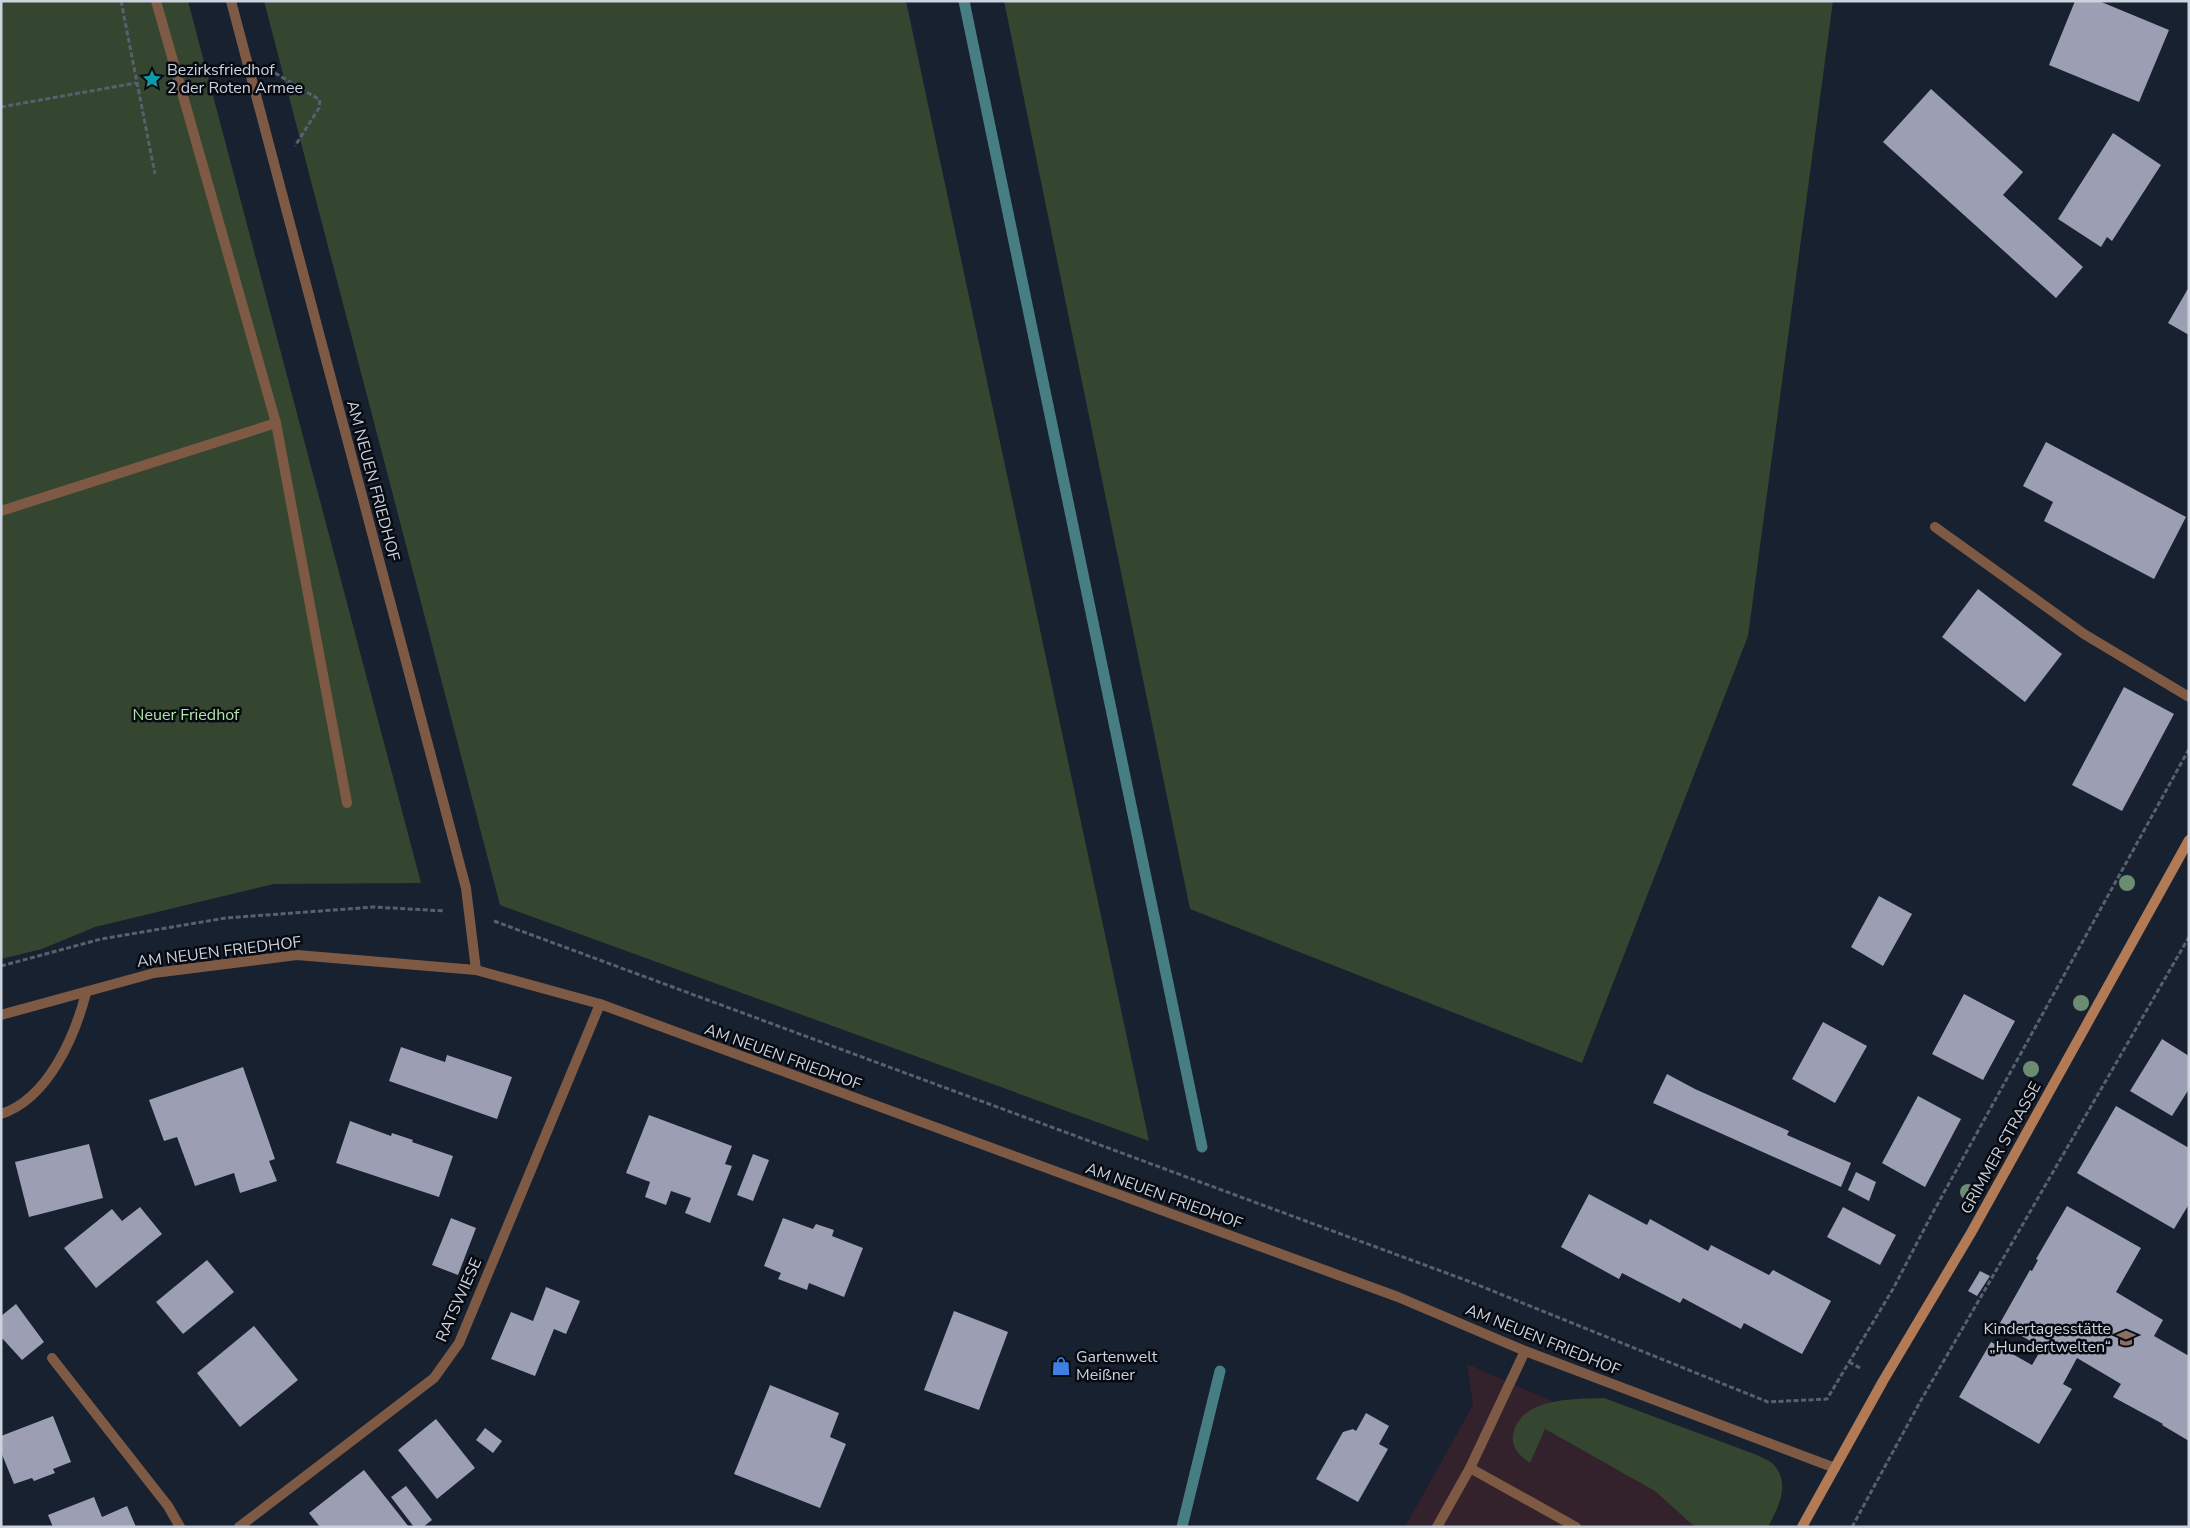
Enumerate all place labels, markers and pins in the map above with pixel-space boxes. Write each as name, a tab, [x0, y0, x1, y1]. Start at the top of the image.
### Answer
place label: Bezirksfriedhof 2 der Roten Armee	[167, 59, 303, 99]
place icon: Bezirksfriedhof 2 der Roten Armee	[141, 68, 163, 90]
place label: Kindertagesstätte „Hundertwelten“	[1983, 1318, 2111, 1358]
school or university icon: Kindertagesstätte „Hundertwelten“	[2115, 1327, 2137, 1349]
place label: Gartenwelt Meißner	[1076, 1346, 1158, 1386]
shop icon: Gartenwelt Meißner	[1050, 1355, 1072, 1377]

